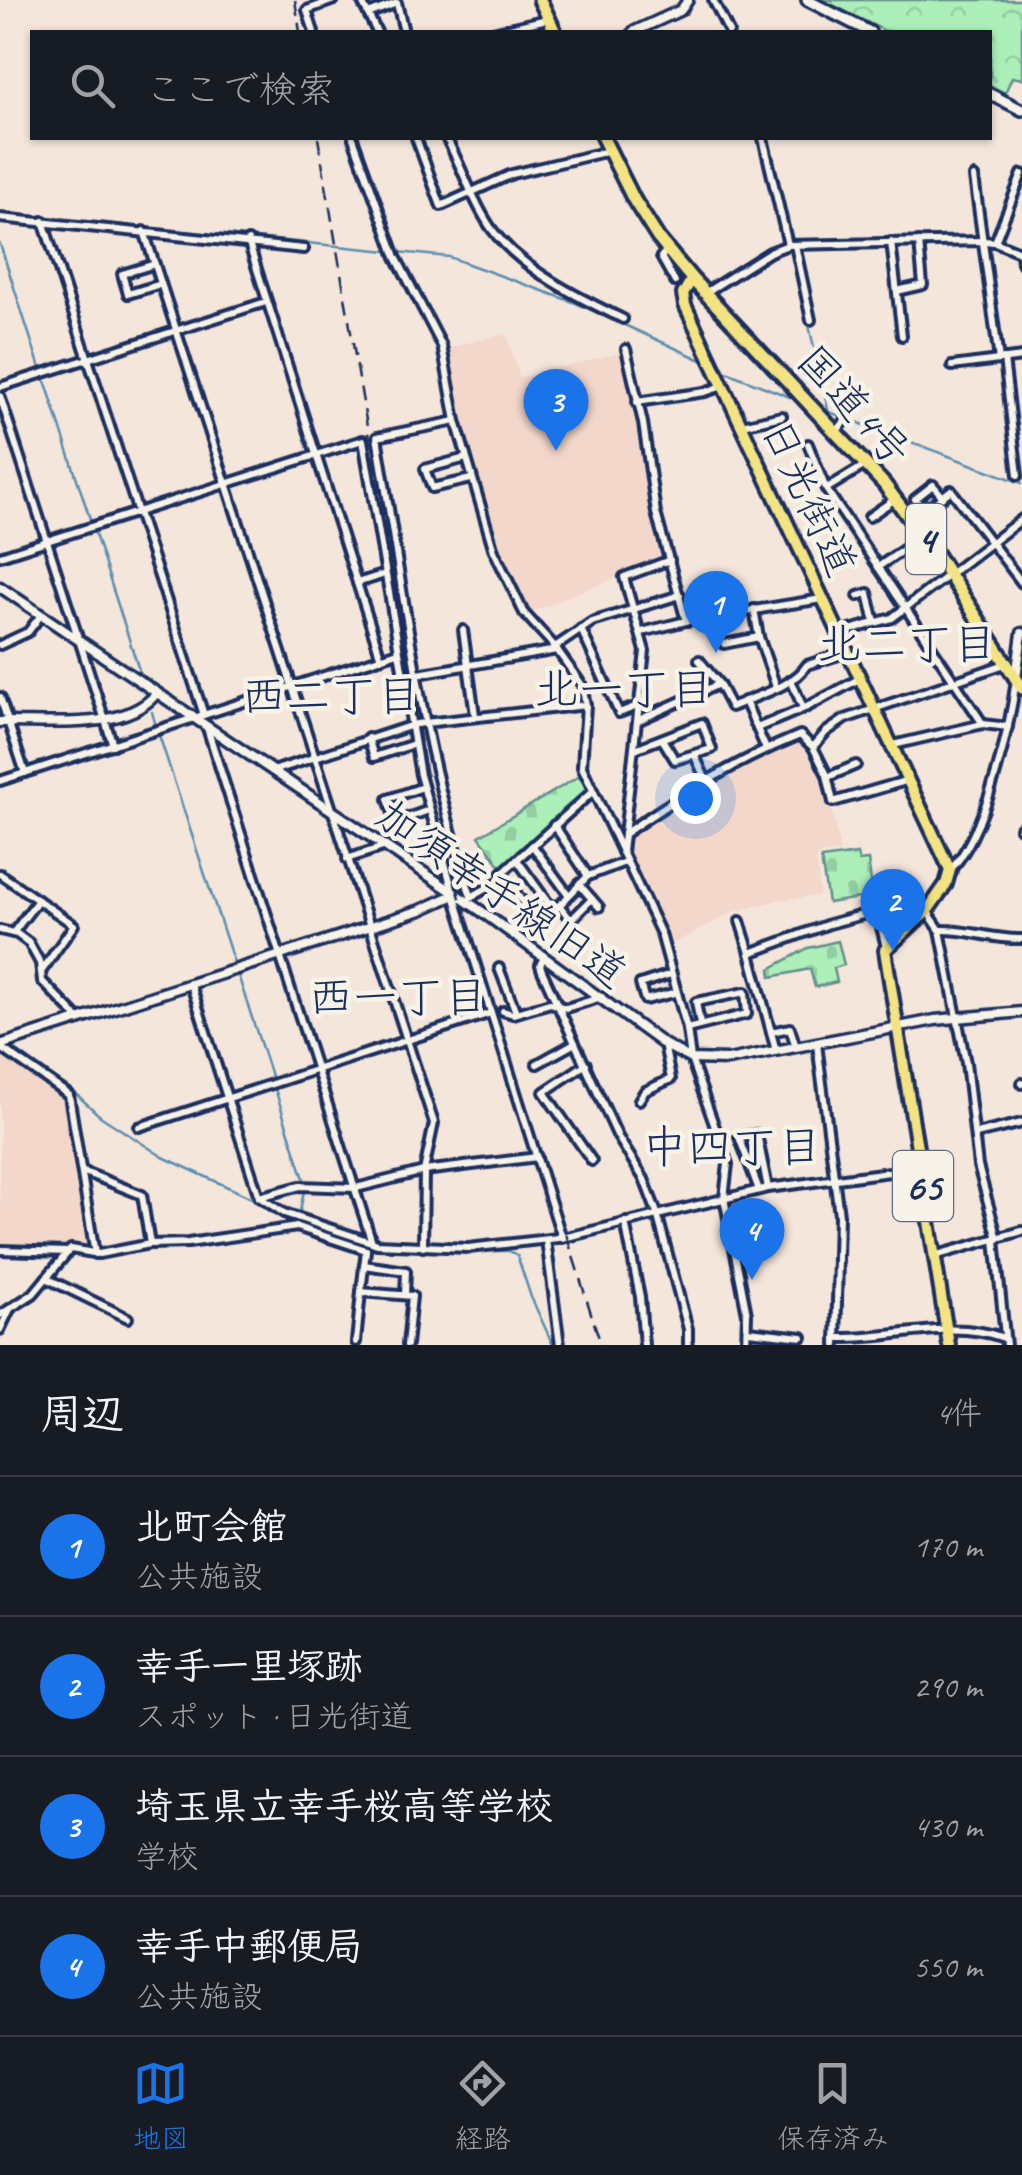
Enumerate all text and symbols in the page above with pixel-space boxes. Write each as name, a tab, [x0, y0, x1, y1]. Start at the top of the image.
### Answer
search box	[30, 30, 992, 140]
icon: search	[65, 58, 120, 113]
text: ここで検索	[145, 66, 335, 113]
street label: 国道4号	[786, 334, 922, 478]
pin: 3	[524, 368, 588, 451]
street label: 日光街道	[749, 410, 868, 585]
road number: 4	[906, 504, 946, 574]
pin: 1	[684, 570, 748, 653]
district label: 北二丁目	[817, 616, 997, 673]
district label: 北一丁目	[534, 661, 714, 718]
district label: 西二丁目	[241, 668, 421, 725]
your location	[670, 773, 721, 824]
street label: 加須幸手線旧道	[366, 788, 637, 1000]
pin: 2	[860, 868, 926, 951]
district label: 西一丁目	[308, 969, 488, 1026]
district label: 中四丁目	[642, 1119, 822, 1176]
road number: 65	[893, 1151, 953, 1221]
pin: 4	[720, 1198, 784, 1280]
text: 周辺	[40, 1388, 124, 1441]
text: 4件	[936, 1393, 982, 1434]
text: 北町会館	[135, 1503, 287, 1550]
text: 1	[65, 1526, 80, 1567]
text: 170 m	[913, 1526, 982, 1567]
text: 公共施設	[135, 1556, 263, 1597]
text: 幸手一里塚跡	[135, 1643, 363, 1690]
text: 2	[65, 1666, 80, 1707]
text: 290 m	[913, 1666, 982, 1707]
text: スポット · 日光街道	[135, 1696, 412, 1737]
text: 埼玉県立幸手桜高等学校	[135, 1783, 553, 1830]
text: 3	[65, 1806, 80, 1847]
text: 430 m	[913, 1806, 982, 1847]
text: 学校	[135, 1836, 199, 1877]
text: 幸手中郵便局	[135, 1923, 363, 1970]
text: 4	[65, 1946, 80, 1987]
text: 550 m	[913, 1946, 982, 1987]
text: 公共施設	[135, 1976, 263, 2017]
tab: 地図	[133, 2056, 189, 2156]
tab: 経路	[455, 2056, 511, 2156]
tab: 保存済み	[777, 2056, 889, 2156]

